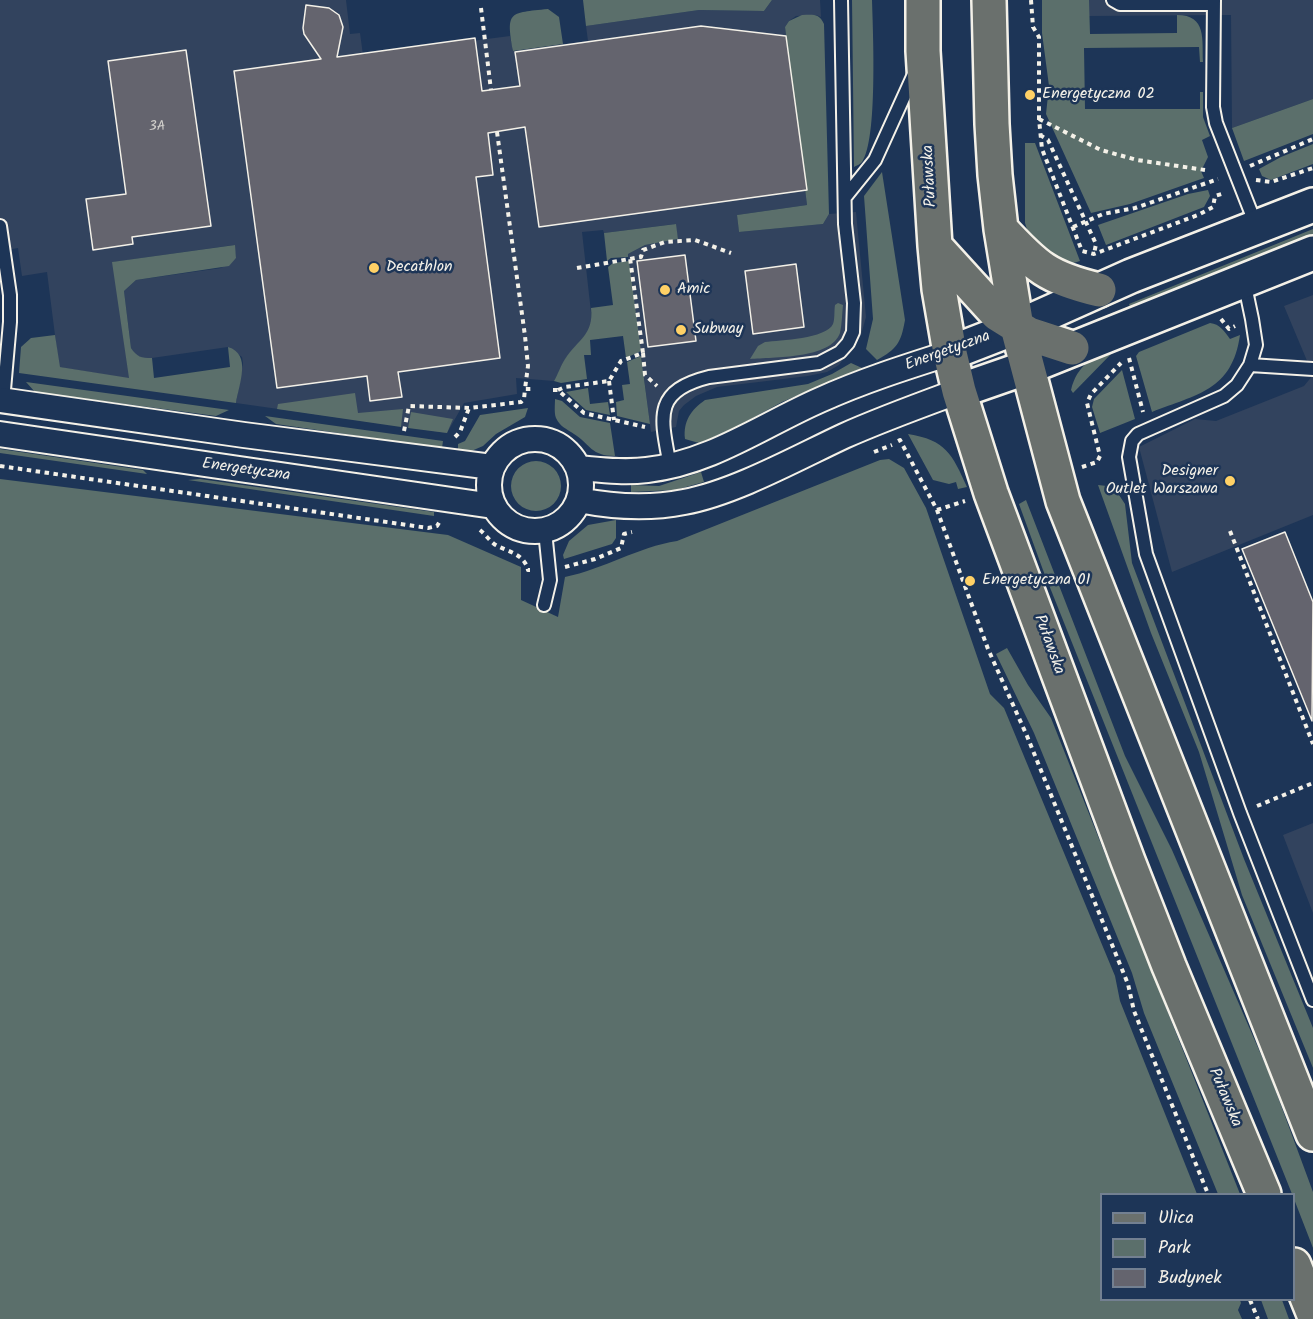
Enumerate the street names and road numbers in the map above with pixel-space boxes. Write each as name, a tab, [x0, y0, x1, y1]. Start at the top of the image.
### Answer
street label: Puławska	[920, 144, 942, 208]
street label: Energetyczna	[903, 328, 993, 376]
street label: Energetyczna	[201, 455, 291, 487]
street label: Puławska	[1028, 612, 1068, 678]
street label: Puławska	[1203, 1066, 1245, 1130]

